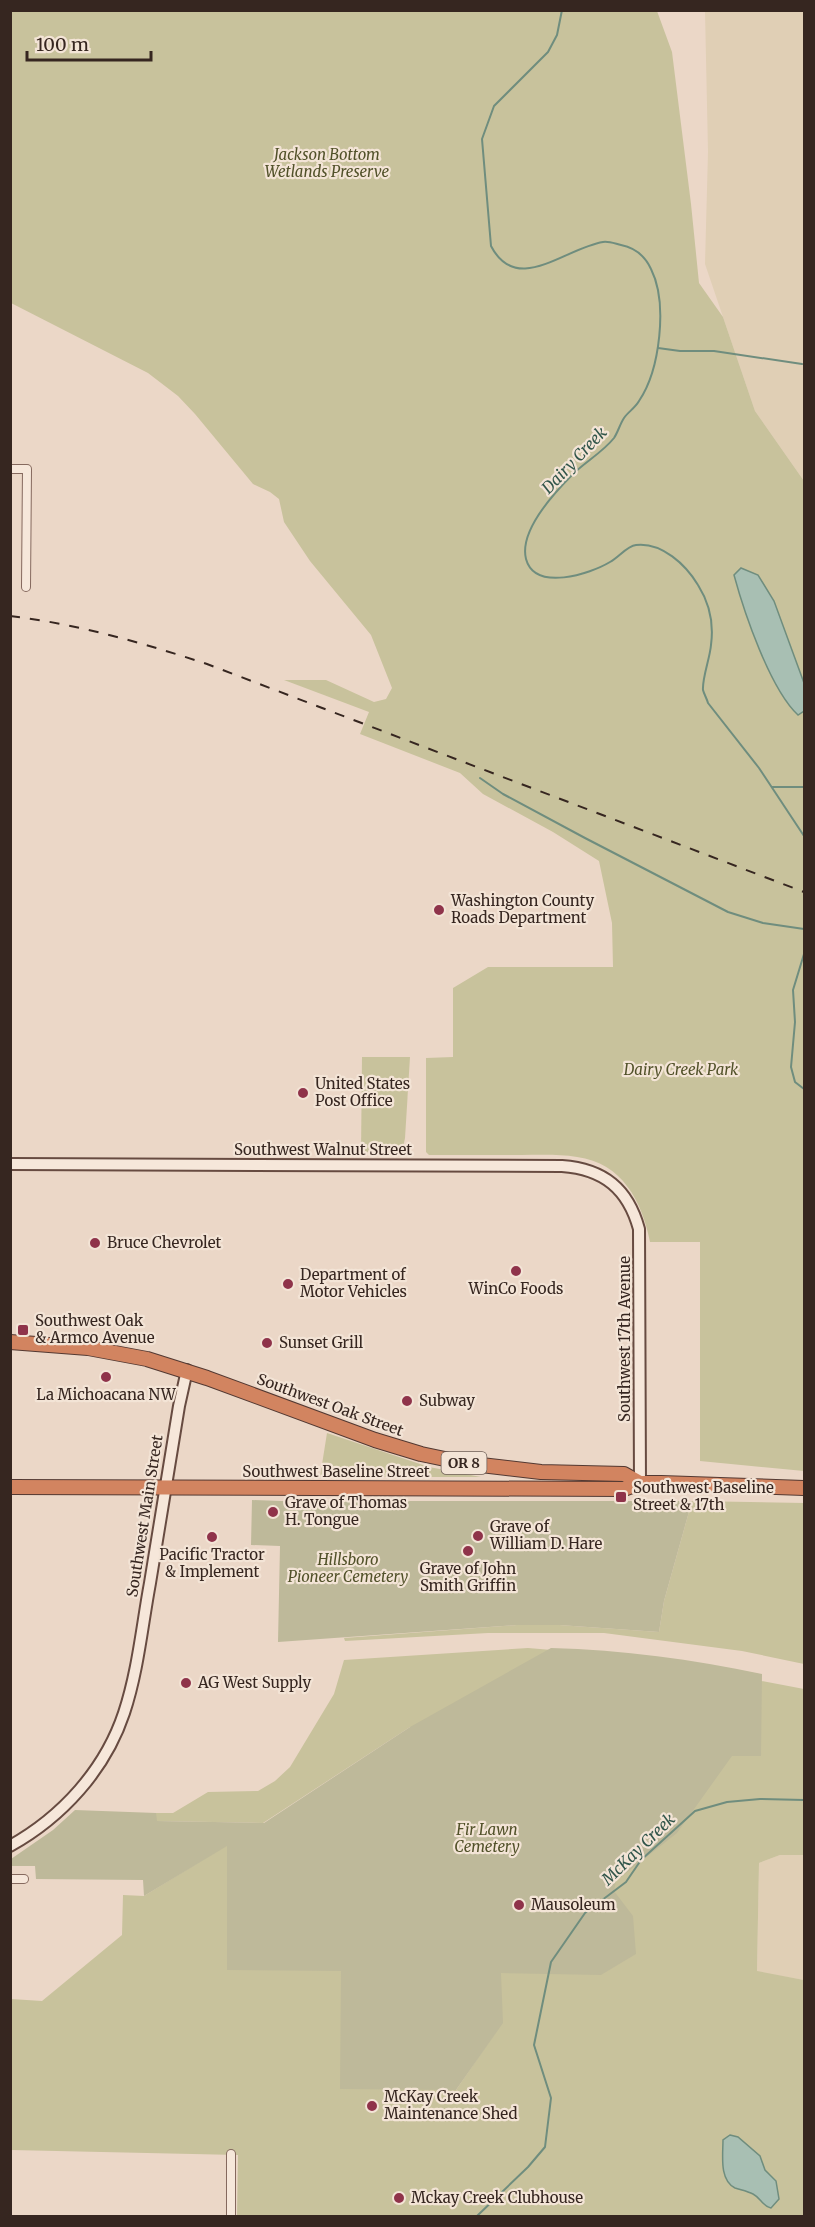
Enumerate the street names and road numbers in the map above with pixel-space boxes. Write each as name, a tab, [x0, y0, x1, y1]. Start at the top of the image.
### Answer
street label: Southwest Walnut Street	[234, 1140, 412, 1159]
street label: Southwest 17th Avenue	[615, 1256, 634, 1422]
street label: Southwest Oak Street	[254, 1369, 406, 1440]
street label: Southwest Main Street	[122, 1433, 167, 1598]
road number: OR 8	[442, 1452, 486, 1474]
street label: Southwest Baseline Street	[242, 1462, 430, 1481]

